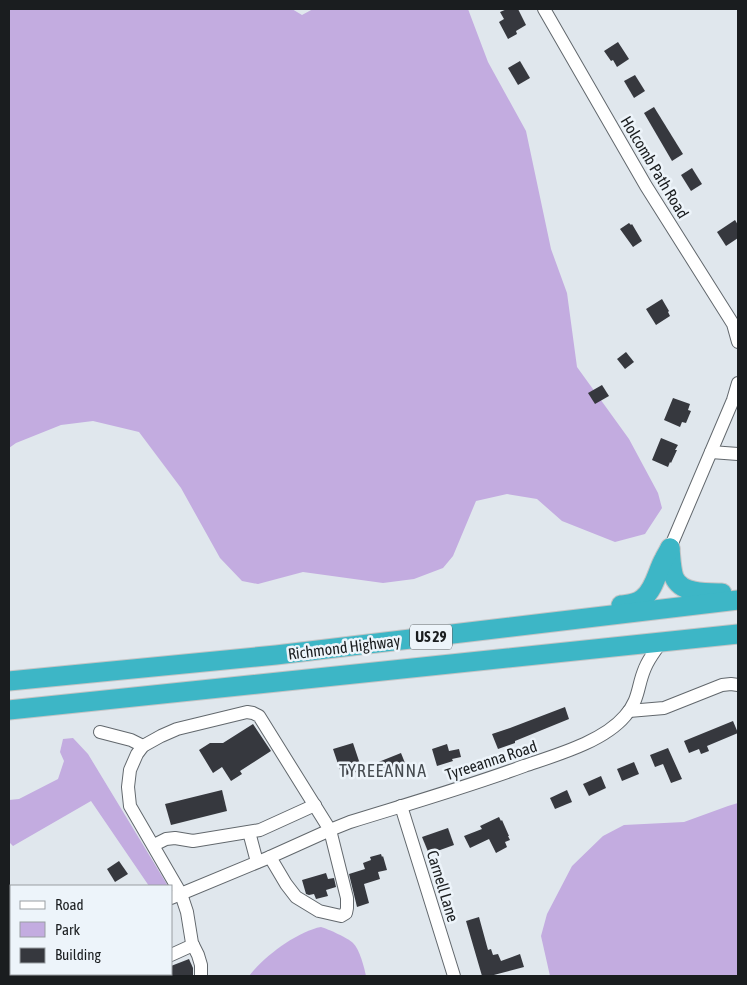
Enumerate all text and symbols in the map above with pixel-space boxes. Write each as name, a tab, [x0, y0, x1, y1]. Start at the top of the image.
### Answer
street label: Holcomb Path Road	[617, 113, 693, 221]
road number: US 29	[410, 624, 452, 650]
street label: Richmond Highway	[287, 631, 402, 664]
street label: Tyreeanna Road	[443, 737, 539, 784]
district label: TYREEANNA	[339, 760, 427, 781]
street label: Carnell Lane	[424, 848, 462, 924]
legend	[10, 885, 172, 975]
text: Road	[55, 896, 84, 913]
text: Park	[55, 921, 80, 938]
text: Building	[55, 946, 101, 963]

